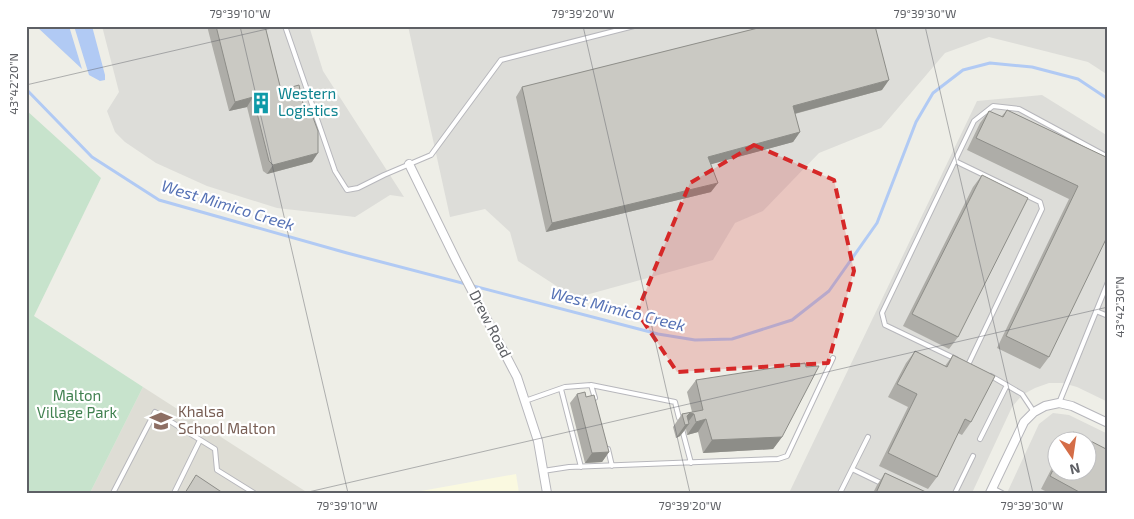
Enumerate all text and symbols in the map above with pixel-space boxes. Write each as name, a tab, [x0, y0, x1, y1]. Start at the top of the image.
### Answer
text: 79°39'10"W	[209, 6, 271, 20]
text: 79°39'20"W	[551, 6, 615, 20]
text: 79°39'30"W	[894, 6, 956, 20]
text: 43°42'20"N	[6, 53, 20, 115]
place label: Western Logistics	[278, 84, 338, 119]
building icon: Western Logistics	[248, 90, 274, 116]
water label: West Mimico Creek	[159, 175, 297, 234]
text: 43°42'30"N	[1112, 276, 1126, 338]
water label: West Mimico Creek	[549, 283, 687, 334]
street label: Drew Road	[466, 287, 516, 361]
park label: Malton Village Park	[37, 386, 118, 421]
place label: Khalsa School Malton	[178, 402, 276, 437]
school or university icon: Khalsa School Malton	[148, 408, 174, 434]
north arrow	[1046, 432, 1096, 482]
text: N	[1068, 460, 1082, 479]
text: 79°39'10"W	[316, 498, 378, 512]
text: 79°39'20"W	[658, 498, 722, 512]
text: 79°39'30"W	[1001, 498, 1063, 512]

